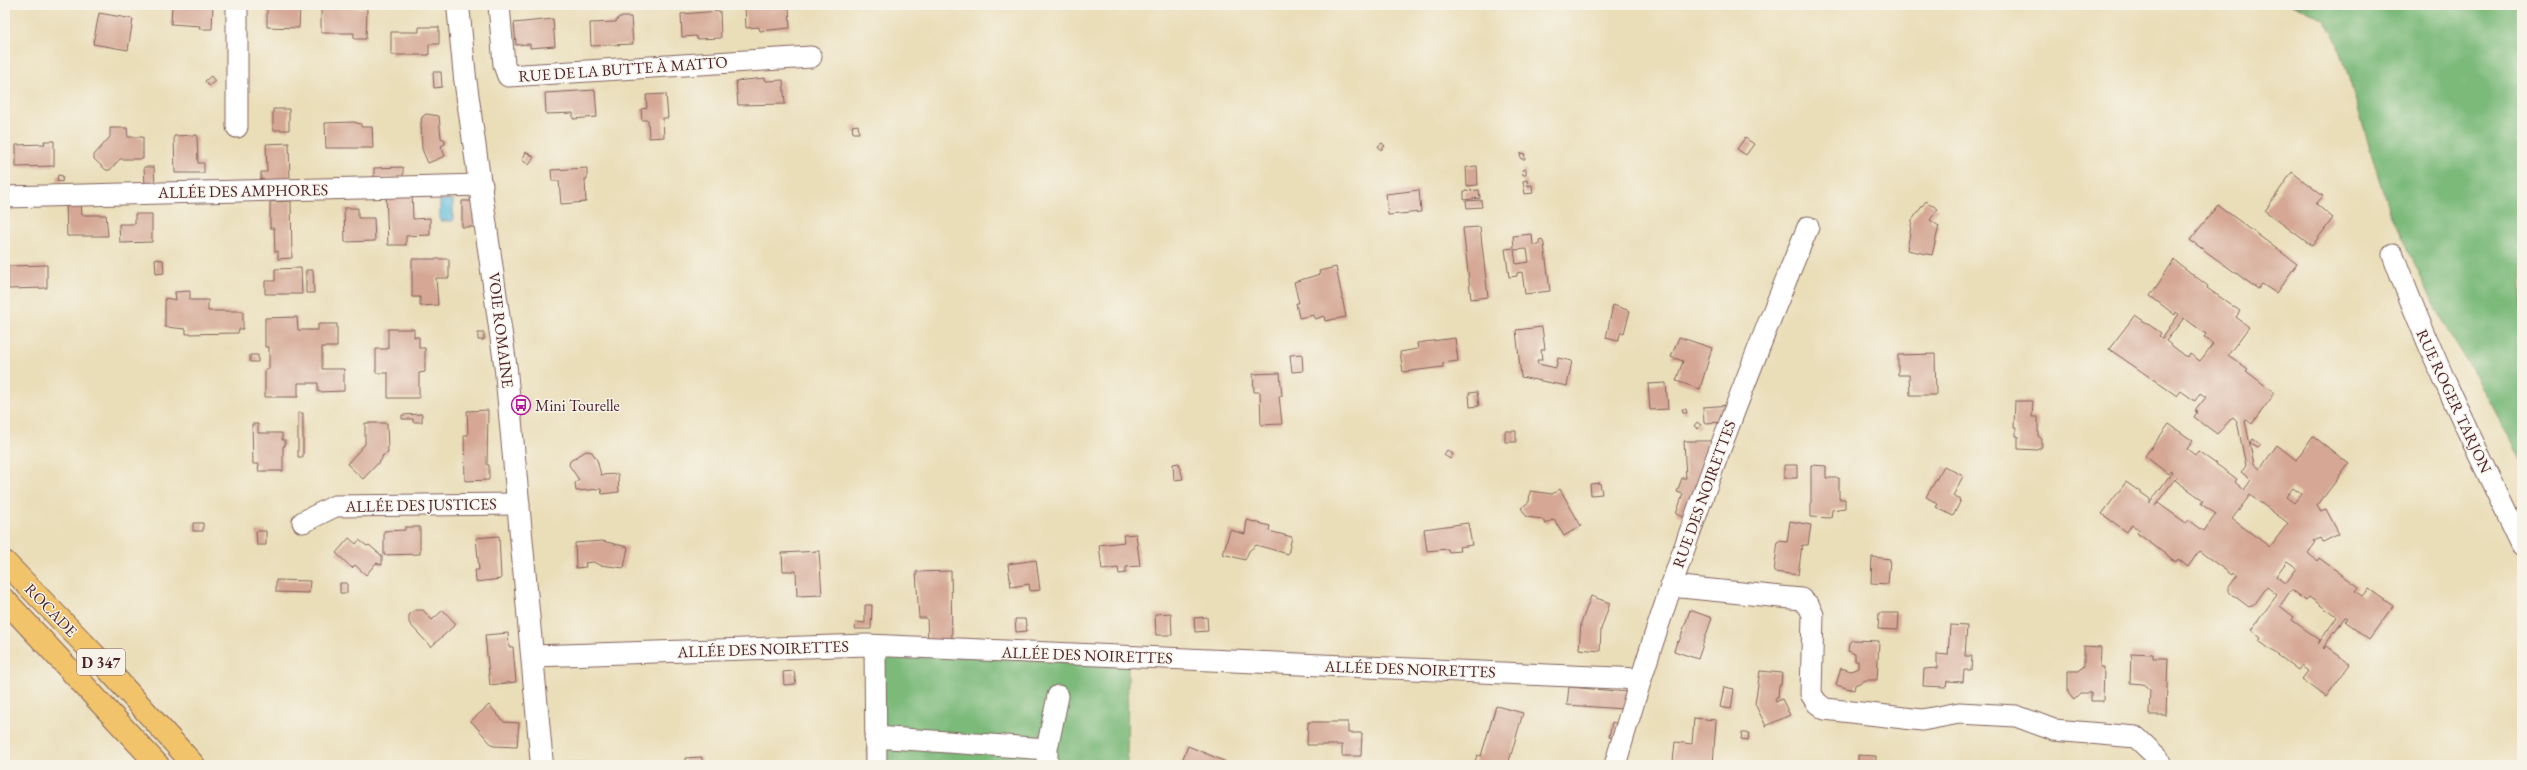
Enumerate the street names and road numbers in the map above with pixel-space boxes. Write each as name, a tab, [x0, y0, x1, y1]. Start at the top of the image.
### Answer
street label: RUE DE LA BUTTE À MATTO	[518, 51, 728, 87]
street label: ALLÉE DES AMPHORES	[157, 179, 328, 203]
street label: VOIE ROMAINE	[483, 271, 519, 389]
street label: RUE ROGER TARJON	[2411, 326, 2497, 477]
street label: RUE DES NOIRETTES	[1667, 417, 1741, 571]
street label: ALLÉE DES JUSTICES	[344, 493, 497, 517]
street label: ROCADE	[20, 579, 82, 641]
street label: ALLÉE DES NOIRETTES	[676, 636, 849, 663]
street label: ALLÉE DES NOIRETTES	[1000, 641, 1173, 668]
road number: D 347	[77, 649, 125, 675]
street label: ALLÉE DES NOIRETTES	[1323, 655, 1496, 682]

